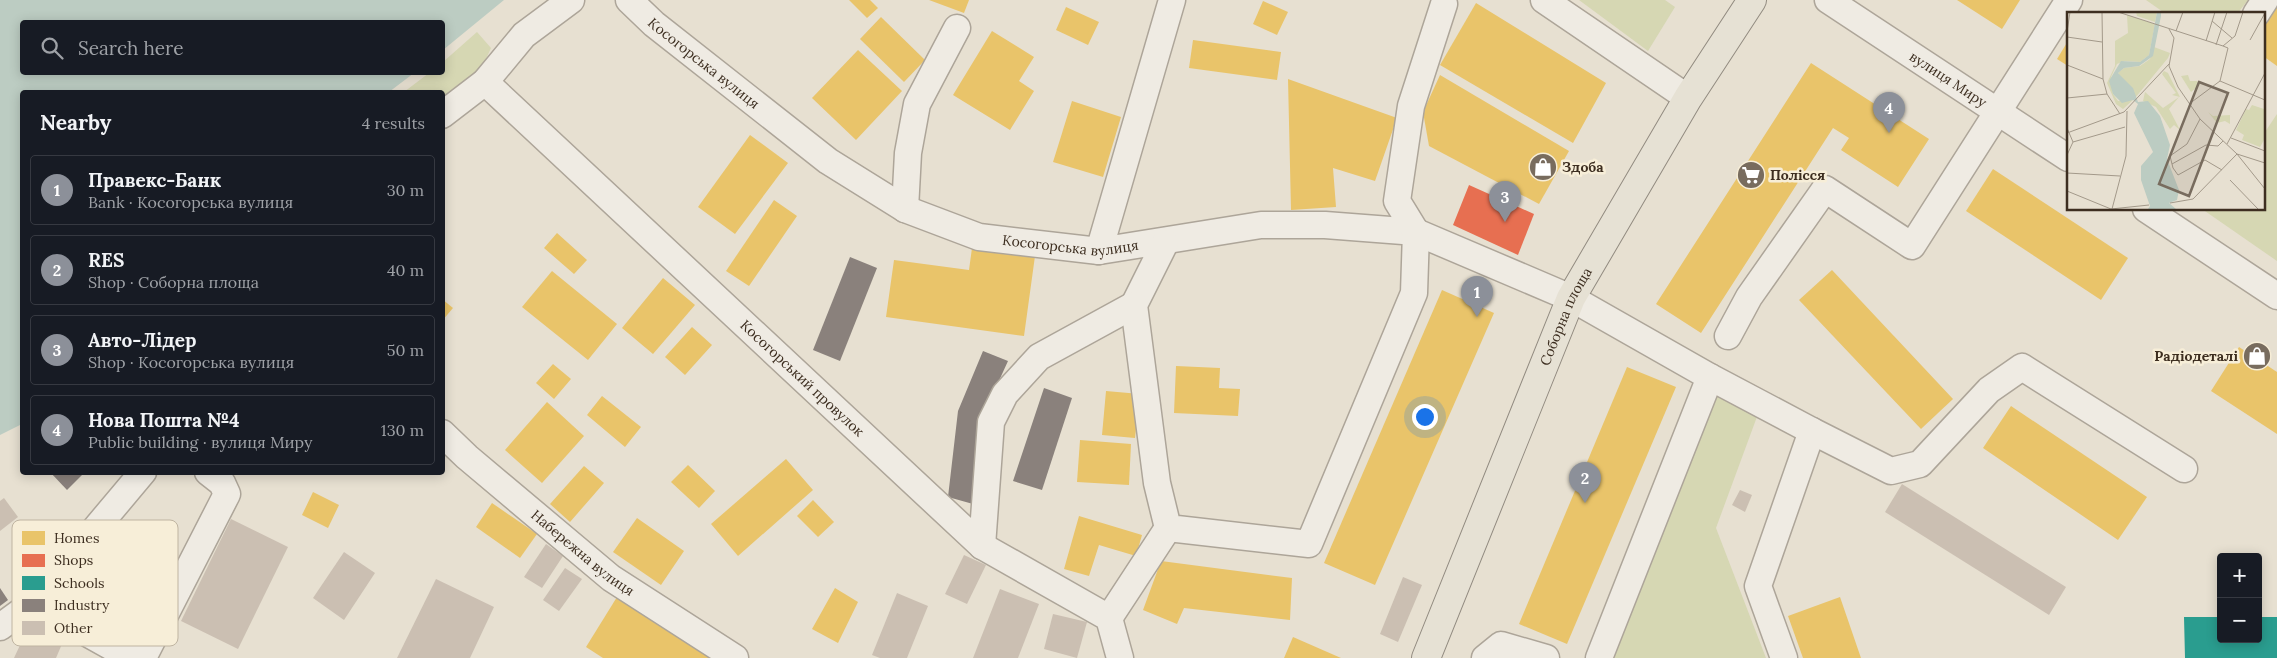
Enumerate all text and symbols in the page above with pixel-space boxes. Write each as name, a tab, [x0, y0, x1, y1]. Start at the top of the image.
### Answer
inset map	[2067, 12, 2264, 210]
street label: Косогорська вулиця	[644, 14, 763, 113]
search box	[20, 20, 445, 75]
icon: search	[38, 34, 66, 62]
text: Search here	[78, 36, 184, 60]
street label: вулиця Миру	[1906, 47, 1991, 111]
pin: 4	[1873, 92, 1905, 133]
text: Nearby	[40, 109, 111, 136]
text: 4 results	[362, 113, 425, 133]
shop icon: Здоба	[1528, 152, 1558, 182]
place label: Здоба	[1562, 158, 1604, 176]
supermarket icon: Полісся	[1736, 160, 1766, 190]
place label: Полісся	[1770, 166, 1825, 184]
text: Правекс-Банк	[88, 168, 221, 192]
text: 1	[54, 180, 60, 200]
text: 30 m	[387, 180, 424, 200]
pin: 3	[1489, 181, 1521, 222]
text: Bank · Косогорська вулиця	[88, 192, 293, 212]
street label: Косогорська вулиця	[1001, 231, 1140, 260]
text: RES	[88, 248, 124, 272]
text: 2	[53, 260, 61, 280]
text: 40 m	[387, 260, 424, 280]
street label: Соборна площа	[1536, 264, 1596, 368]
text: Shop · Соборна площа	[88, 272, 259, 292]
pin: 1	[1461, 276, 1493, 317]
street label: Косогорський провулок	[736, 316, 868, 441]
text: Авто-Лідер	[88, 328, 197, 352]
text: 3	[53, 340, 61, 360]
text: 50 m	[387, 340, 424, 360]
shop icon: Радіодеталі	[2242, 341, 2272, 371]
place label: Радіодеталі	[2154, 347, 2238, 365]
text: Shop · Косогорська вулиця	[88, 352, 294, 372]
your location	[1412, 404, 1438, 430]
text: Нова Пошта №4	[88, 408, 240, 432]
text: 4	[53, 420, 61, 440]
text: 130 m	[381, 420, 424, 440]
text: Public building · вулиця Миру	[88, 432, 312, 452]
pin: 2	[1569, 462, 1601, 503]
street label: Набережна вулиця	[527, 506, 638, 600]
legend	[12, 520, 178, 646]
text: Homes	[54, 529, 99, 547]
text: Shops	[54, 551, 93, 569]
map controls	[2217, 553, 2262, 643]
button: +	[2217, 553, 2262, 598]
text: Schools	[54, 574, 104, 592]
text: Industry	[54, 596, 110, 614]
button: −	[2217, 598, 2262, 643]
text: Other	[54, 619, 93, 637]

